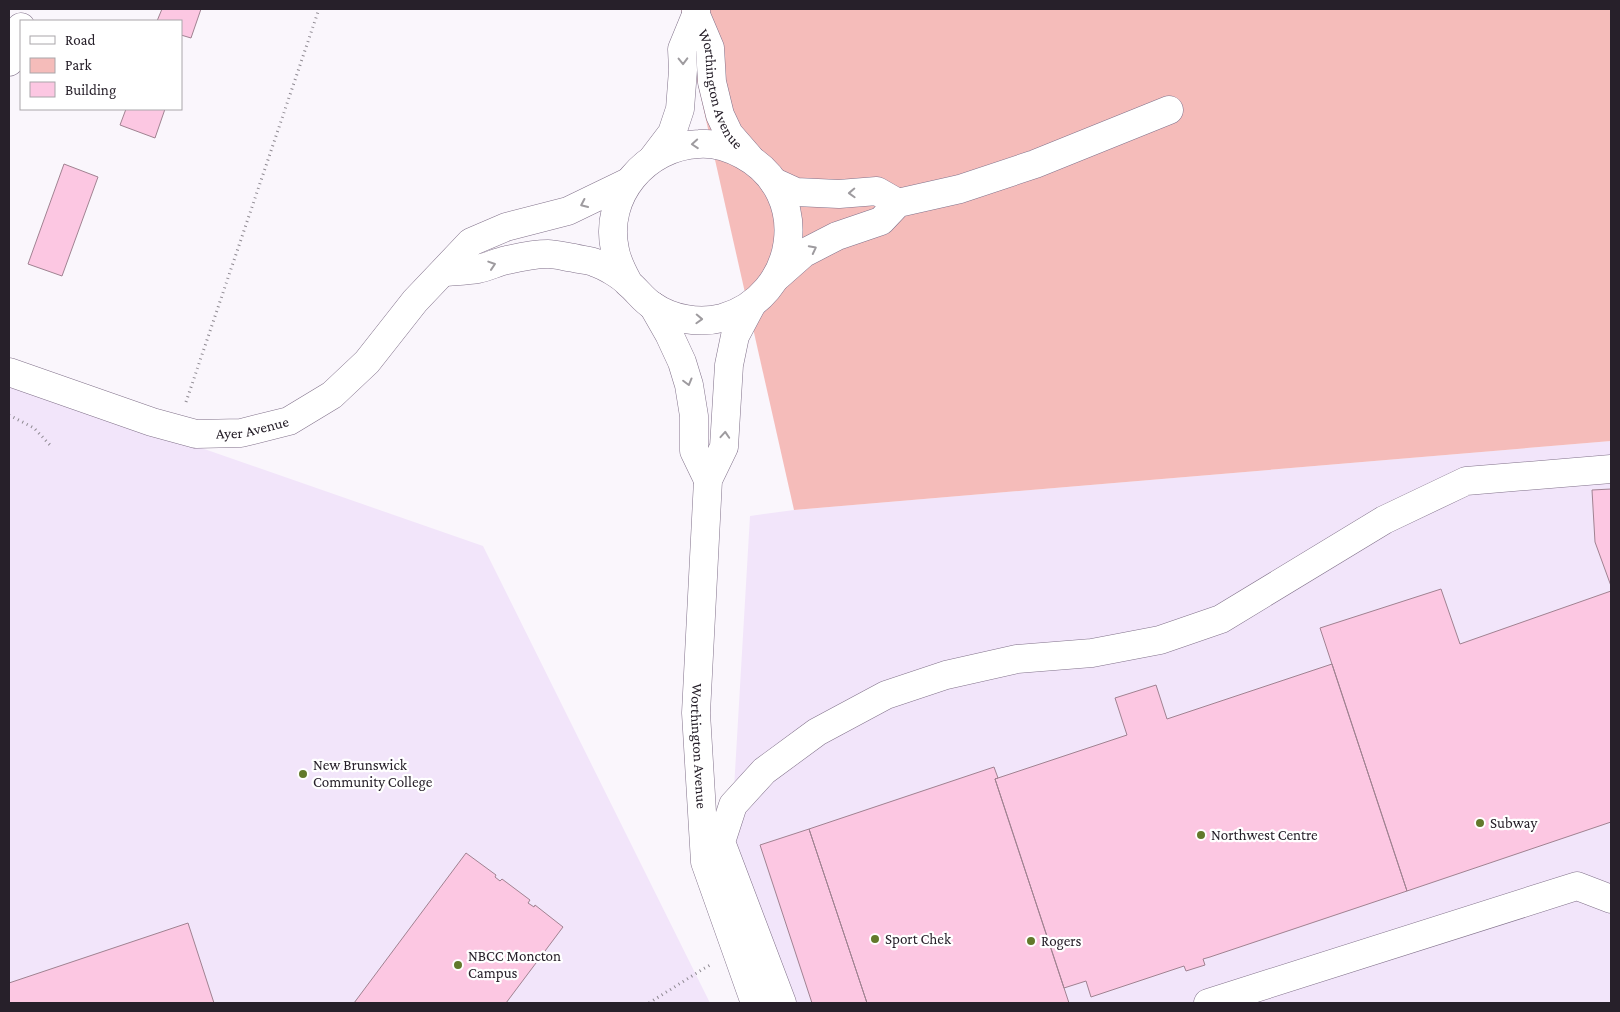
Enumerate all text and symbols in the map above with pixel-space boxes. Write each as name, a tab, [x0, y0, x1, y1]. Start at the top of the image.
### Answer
legend	[20, 20, 182, 110]
street label: Worthington Avenue	[695, 27, 746, 152]
text: Road	[65, 32, 96, 48]
text: Park	[65, 57, 92, 73]
one-way arrow	[678, 58, 688, 66]
text: Building	[65, 82, 116, 99]
one-way arrow	[691, 139, 699, 150]
one-way arrow	[848, 188, 856, 199]
one-way arrow	[580, 197, 589, 208]
one-way arrow	[808, 245, 817, 255]
one-way arrow	[487, 260, 496, 270]
one-way arrow	[695, 314, 703, 325]
one-way arrow	[682, 377, 693, 386]
street label: Ayer Avenue	[216, 413, 291, 442]
one-way arrow	[720, 431, 731, 439]
street label: Worthington Avenue	[688, 683, 710, 810]
place label: New Brunswick Community College	[313, 757, 433, 791]
marker: New Brunswick Community College	[297, 768, 309, 780]
place label: Subway	[1490, 815, 1537, 832]
marker: Subway	[1474, 817, 1486, 829]
place label: Northwest Centre	[1211, 827, 1318, 843]
marker: Northwest Centre	[1195, 829, 1207, 841]
place label: Sport Chek	[885, 931, 952, 948]
marker: Sport Chek	[869, 933, 881, 945]
place label: Rogers	[1041, 933, 1082, 950]
marker: Rogers	[1025, 935, 1037, 947]
place label: NBCC Moncton Campus	[468, 948, 561, 982]
marker: NBCC Moncton Campus	[452, 959, 464, 971]

